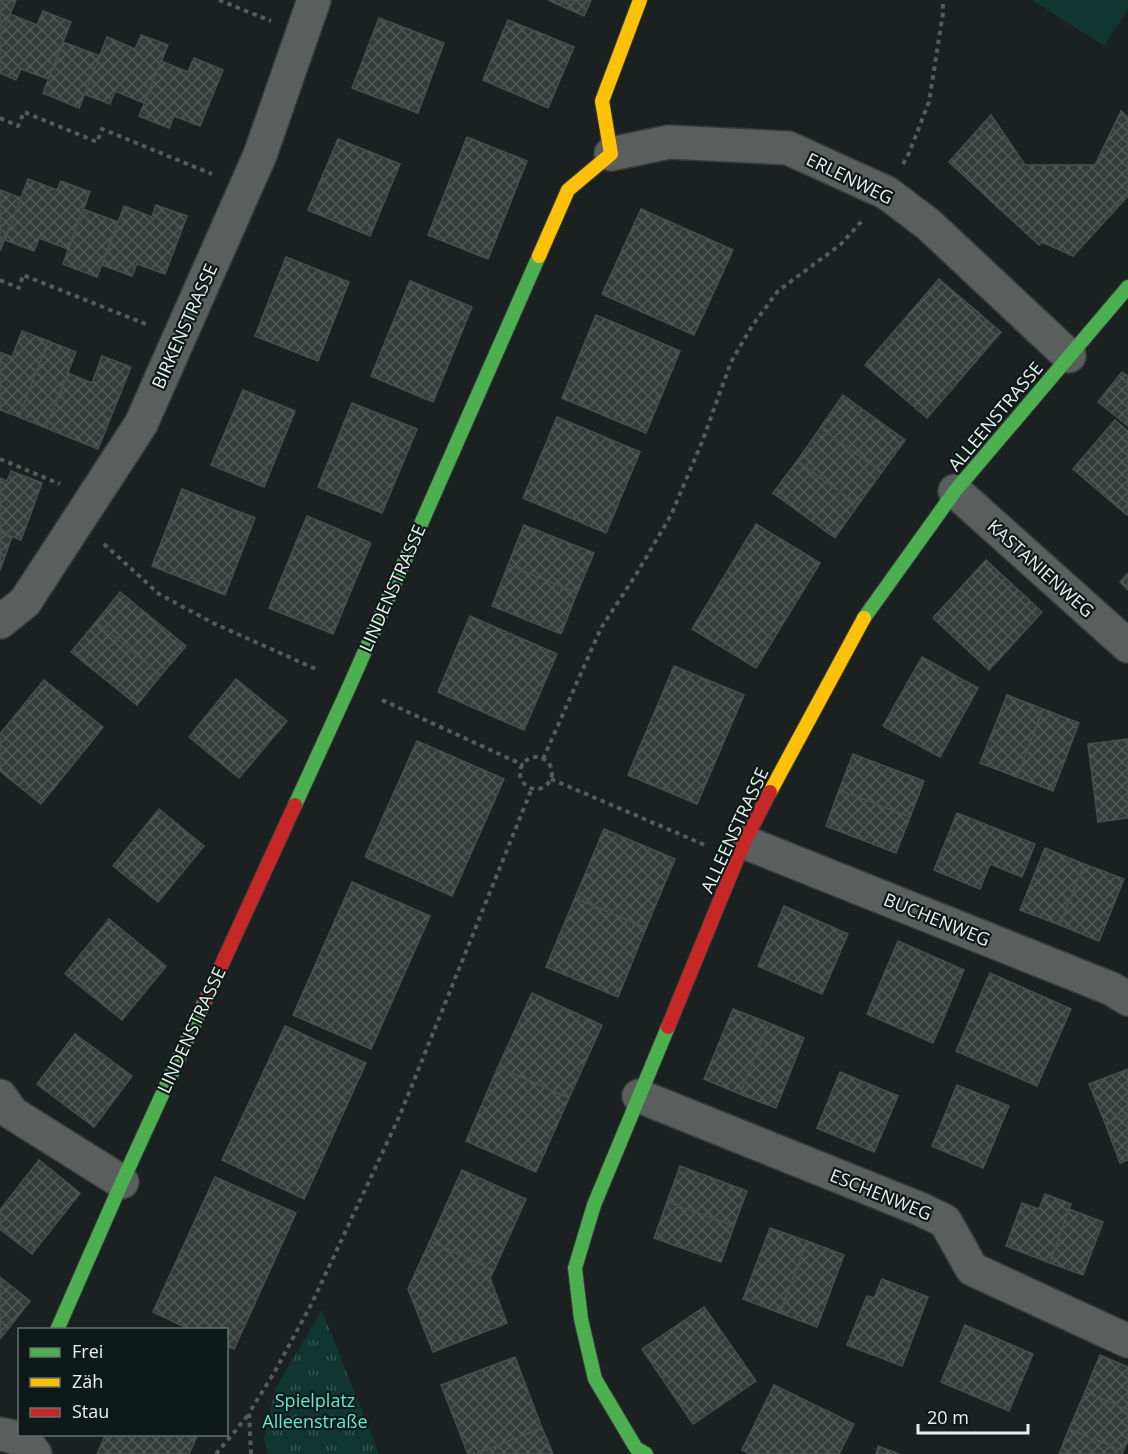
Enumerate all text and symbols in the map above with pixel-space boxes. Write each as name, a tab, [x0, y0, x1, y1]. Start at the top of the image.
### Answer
street label: ERLENWEG	[803, 147, 897, 209]
street label: BIRKENSTRASSE	[146, 260, 222, 392]
street label: ALLEENSTRASSE	[942, 356, 1048, 476]
street label: KASTANIENWEG	[983, 514, 1099, 622]
street label: LINDENSTRASSE	[353, 521, 431, 655]
street label: ALLEENSTRASSE	[694, 763, 774, 897]
street label: BUCHENWEG	[880, 887, 994, 951]
street label: LINDENSTRASSE	[151, 963, 231, 1097]
street label: ESCHENWEG	[827, 1163, 935, 1225]
legend	[18, 1328, 228, 1436]
text: Frei	[72, 1339, 103, 1363]
text: Zäh	[72, 1369, 103, 1393]
park label: Spielplatz Alleenstraße	[262, 1388, 368, 1433]
scale bar	[918, 1397, 1028, 1435]
text: Stau	[72, 1399, 109, 1423]
text: 20 m	[927, 1405, 969, 1429]

